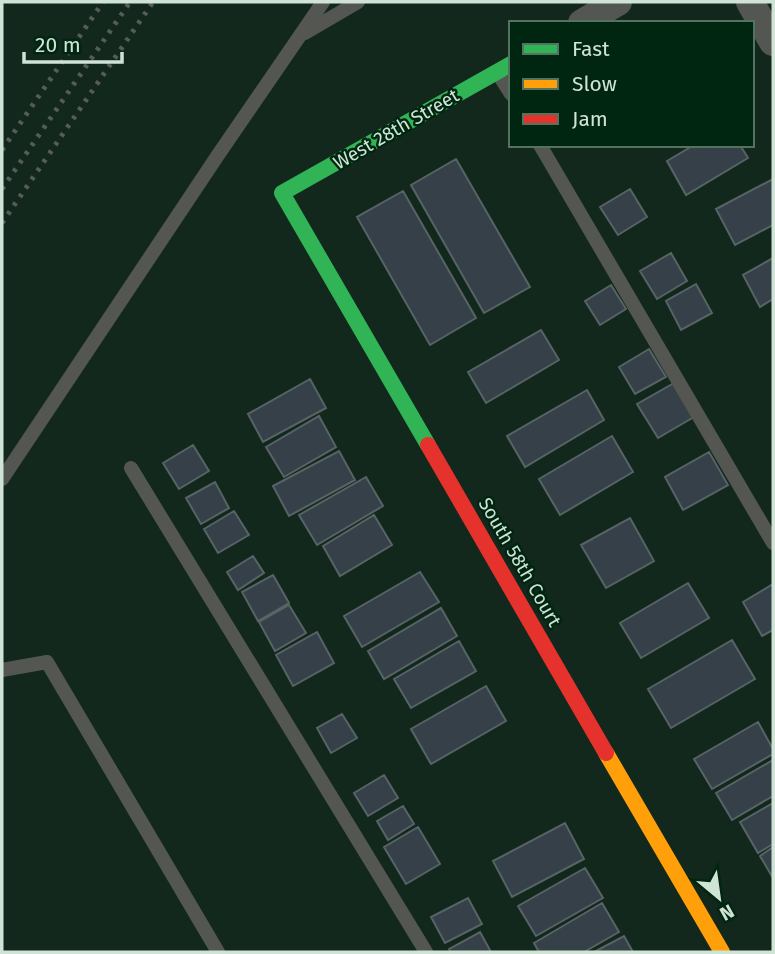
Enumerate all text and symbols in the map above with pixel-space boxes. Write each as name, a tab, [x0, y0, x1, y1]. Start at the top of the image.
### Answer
scale bar	[24, 21, 122, 65]
legend	[509, 21, 754, 147]
text: 20 m	[35, 32, 81, 58]
text: Fast	[572, 36, 610, 62]
text: Slow	[572, 71, 617, 97]
street label: West 28th Street	[329, 84, 463, 174]
text: Jam	[572, 106, 608, 132]
street label: South 58th Court	[474, 493, 566, 631]
north arrow	[684, 863, 754, 933]
text: N	[716, 899, 738, 926]

